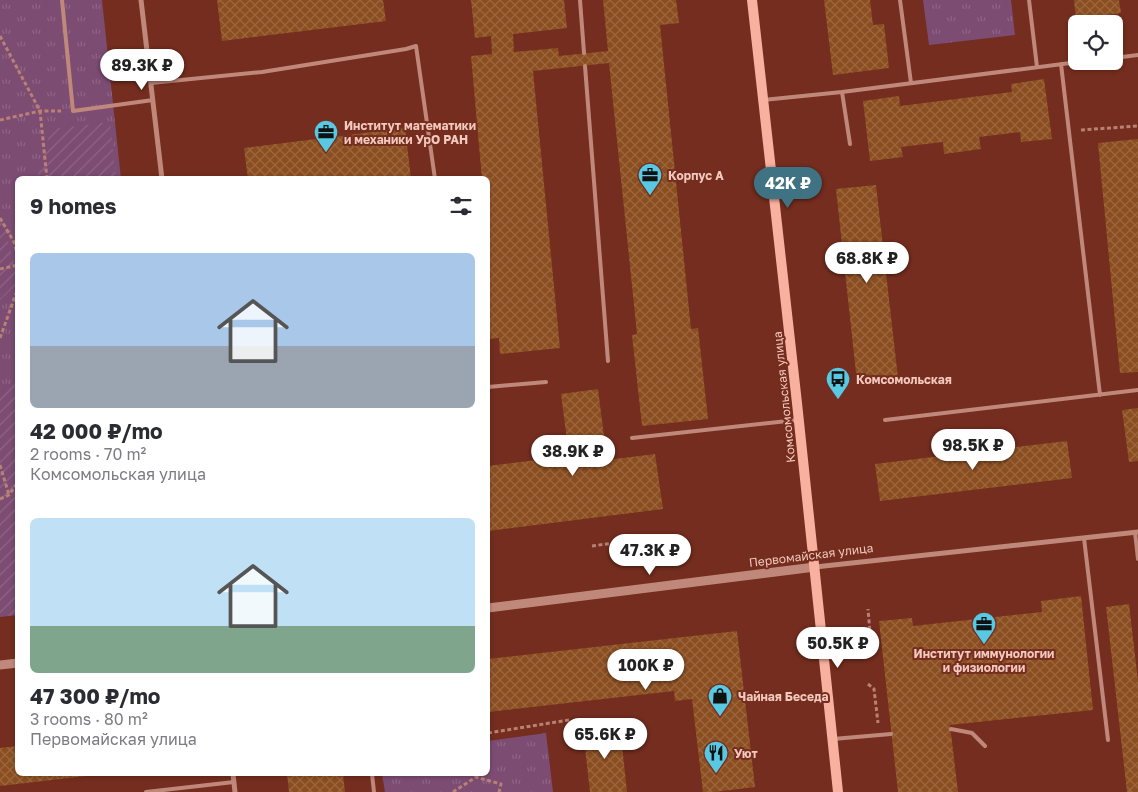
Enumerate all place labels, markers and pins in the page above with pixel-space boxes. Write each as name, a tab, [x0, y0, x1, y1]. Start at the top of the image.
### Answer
pin: 89.3K ₽	[96, 48, 188, 91]
place label: Институт математики и механики УрО РАН	[344, 118, 476, 147]
office icon: Институт математики и механики УрО РАН	[313, 119, 339, 153]
office icon: Корпус А	[637, 162, 663, 196]
pin: 42K ₽	[753, 166, 823, 209]
place label: Корпус А	[668, 168, 724, 183]
pin: 68.8K ₽	[821, 242, 913, 284]
bus stop icon: Комсомольская	[825, 366, 851, 400]
place label: Комсомольская	[856, 372, 952, 387]
pin: 98.5K ₽	[927, 428, 1019, 471]
pin: 38.9K ₽	[527, 434, 619, 477]
pin: 47.3K ₽	[604, 534, 696, 576]
office icon: Институт иммунологии и физиологии	[971, 611, 997, 645]
pin: 50.5K ₽	[792, 626, 884, 669]
place label: Институт иммунологии и физиологии	[914, 646, 1054, 675]
pin: 100K ₽	[605, 648, 687, 691]
shop icon: Чайная Беседа	[707, 683, 733, 717]
place label: Чайная Беседа	[738, 689, 829, 704]
pin: 65.6K ₽	[559, 718, 651, 760]
restaurant icon: Уют	[703, 740, 729, 774]
place label: Уют	[734, 746, 758, 761]

